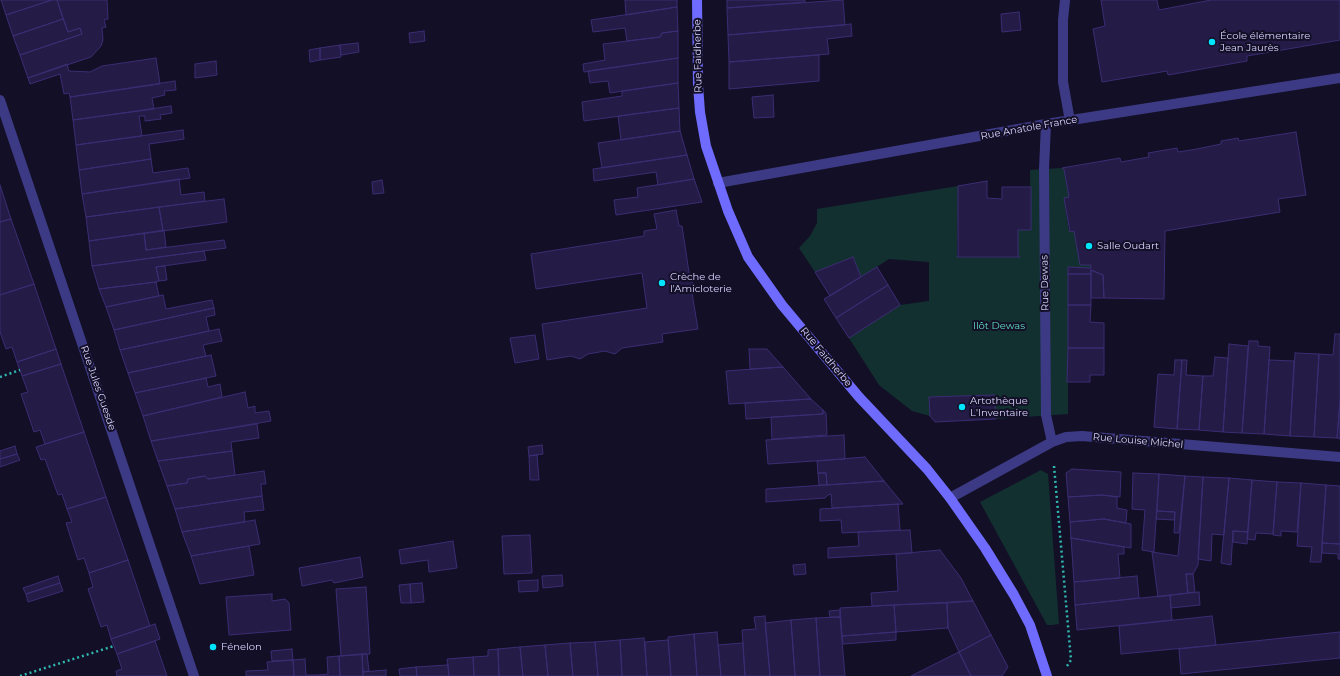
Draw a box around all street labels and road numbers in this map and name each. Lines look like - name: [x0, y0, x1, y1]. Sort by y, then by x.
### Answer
- street label: Rue Faidherbe: [691, 19, 705, 93]
- street label: Rue Anatole France: [980, 114, 1078, 142]
- street label: Rue Dewas: [1039, 255, 1051, 311]
- street label: Rue Faidherbe: [798, 325, 854, 389]
- street label: Rue Jules Guesde: [78, 344, 118, 432]
- street label: Rue Louise Michel: [1092, 431, 1184, 451]

